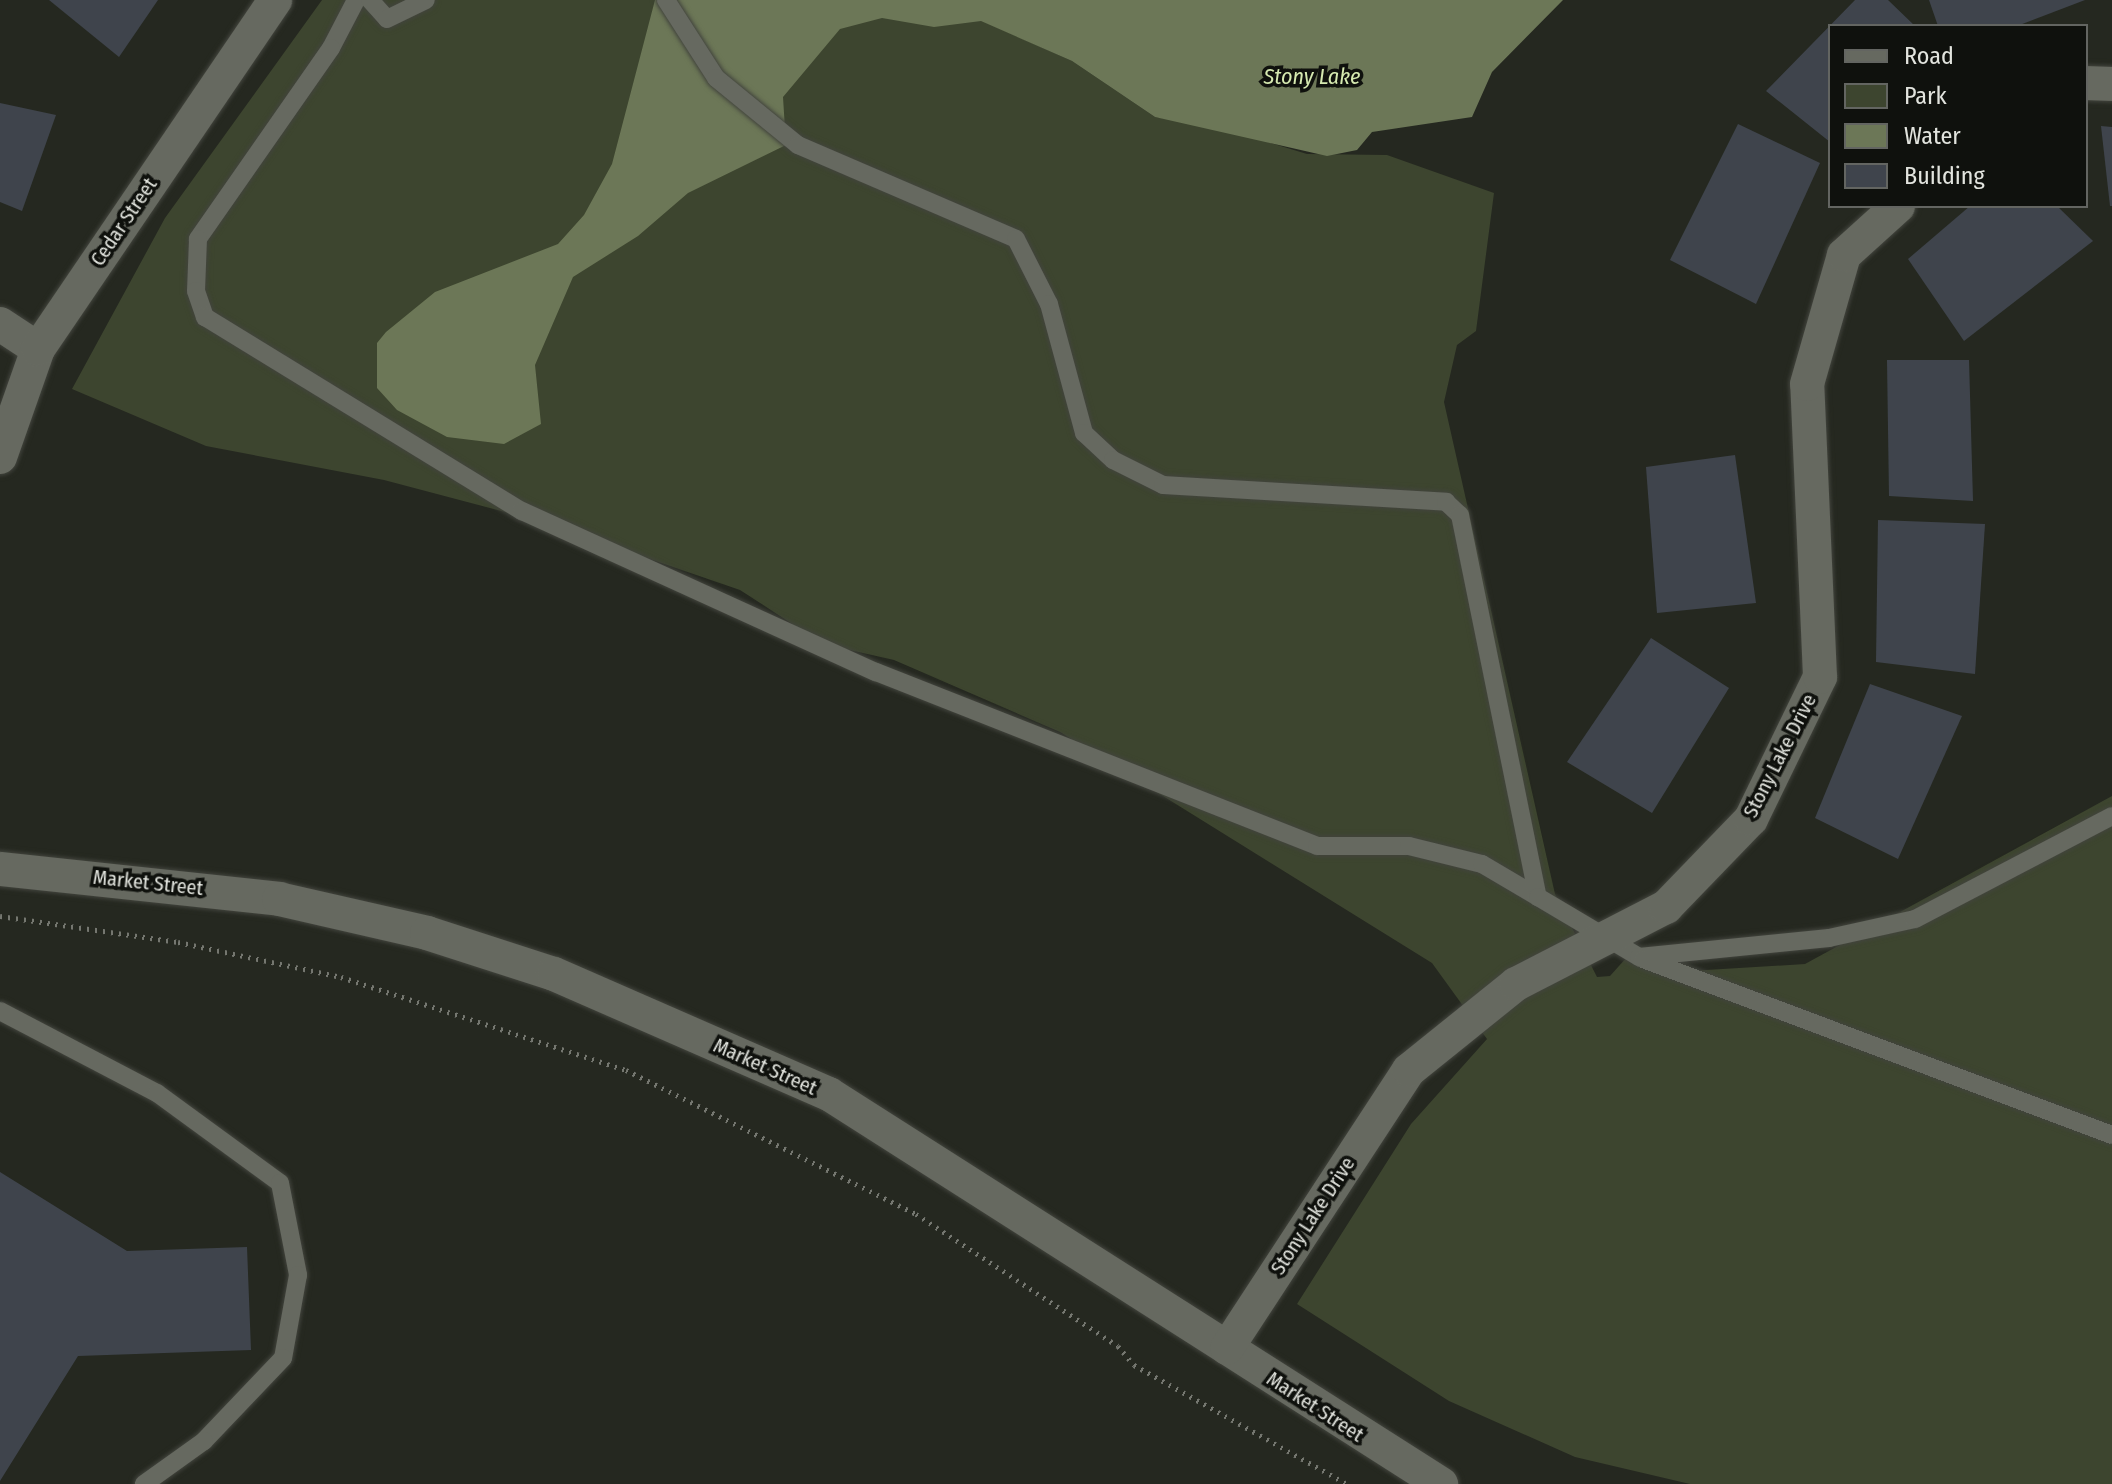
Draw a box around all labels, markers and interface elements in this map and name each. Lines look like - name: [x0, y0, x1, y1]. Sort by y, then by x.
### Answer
- legend: [1828, 24, 2088, 208]
- text: Road: [1904, 42, 1954, 70]
- water label: Stony Lake: [1263, 64, 1361, 90]
- text: Park: [1904, 82, 1947, 110]
- text: Water: [1904, 122, 1961, 150]
- text: Building: [1904, 162, 1985, 190]
- street label: Cedar Street: [86, 173, 162, 271]
- street label: Stony Lake Drive: [1739, 690, 1821, 822]
- street label: Market Street: [92, 865, 204, 901]
- street label: Market Street: [710, 1034, 820, 1100]
- street label: Stony Lake Drive: [1266, 1153, 1360, 1279]
- street label: Market Street: [1262, 1367, 1368, 1447]

